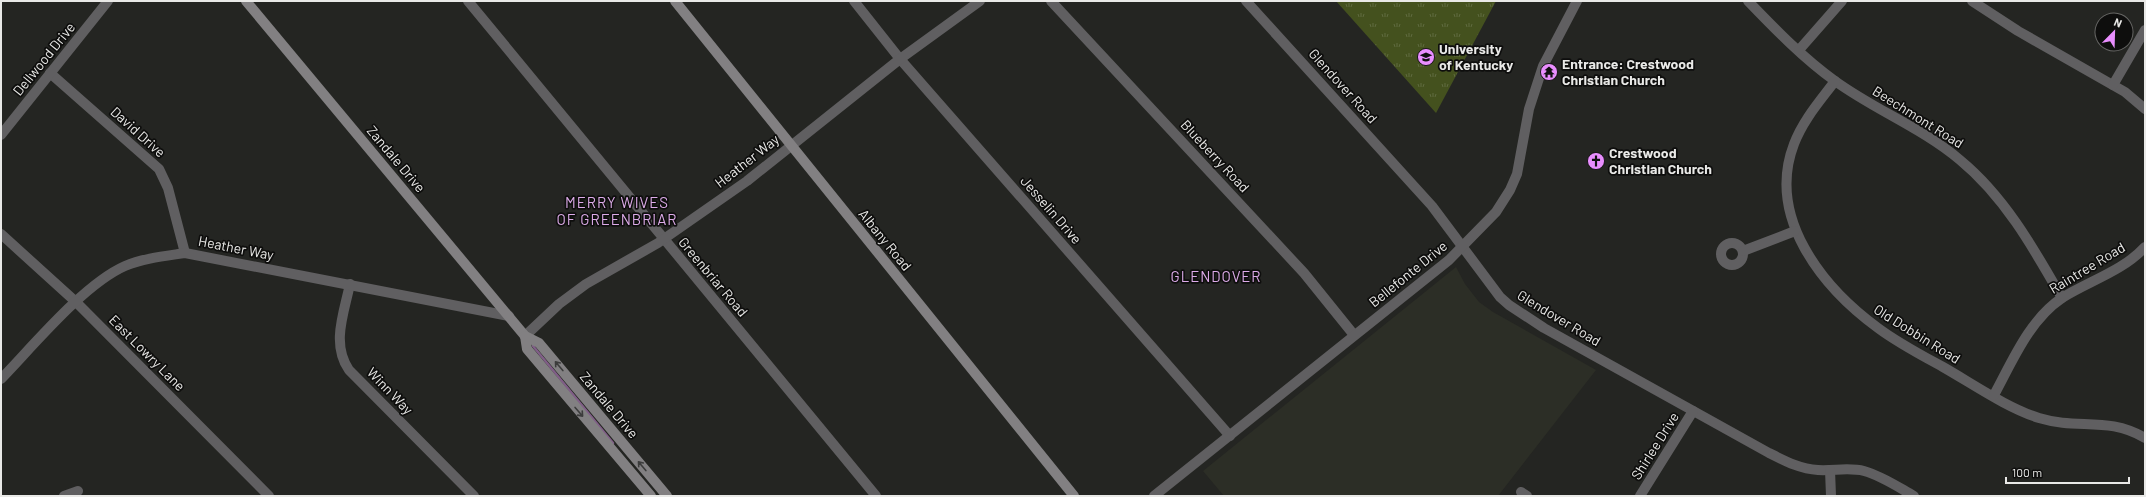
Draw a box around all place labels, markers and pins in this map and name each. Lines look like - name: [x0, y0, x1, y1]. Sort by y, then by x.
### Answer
- place label: University of Kentucky: [1439, 40, 1513, 73]
- school or university icon: University of Kentucky: [1416, 47, 1436, 67]
- place label: Entrance: Crestwood Christian Church: [1562, 55, 1694, 88]
- temple icon: Entrance: Crestwood Christian Church: [1539, 62, 1559, 82]
- place label: Crestwood Christian Church: [1609, 144, 1712, 177]
- church icon: Crestwood Christian Church: [1586, 151, 1606, 171]

